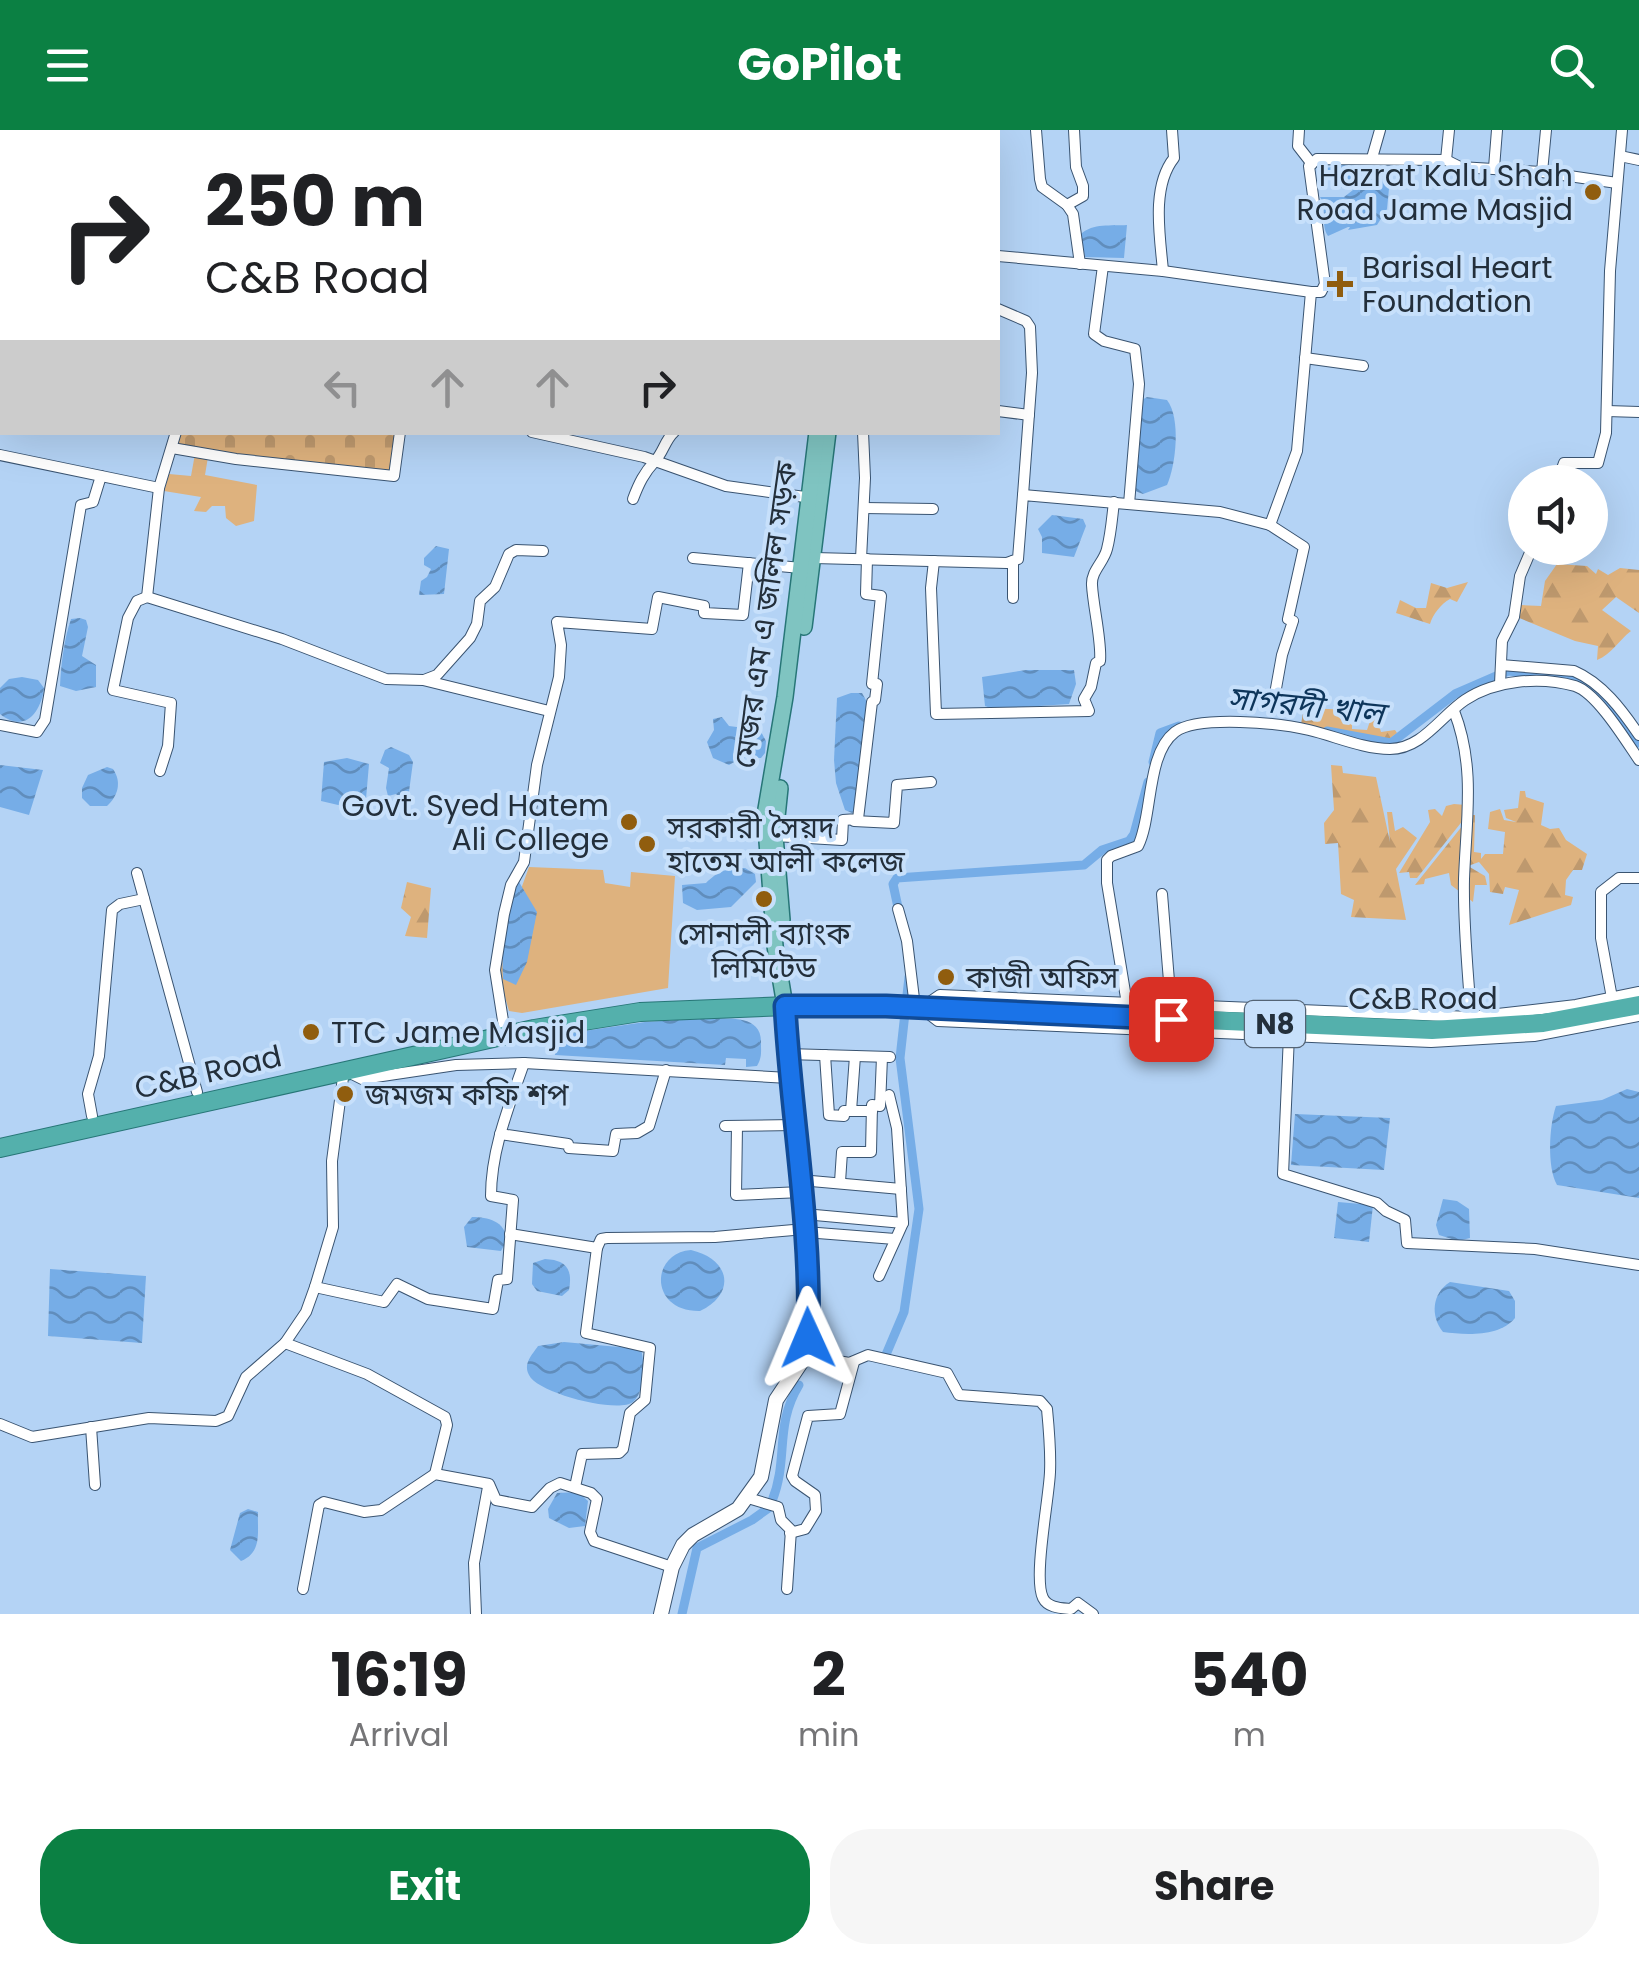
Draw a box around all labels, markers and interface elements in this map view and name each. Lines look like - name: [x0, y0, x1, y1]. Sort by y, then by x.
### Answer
- text: GoPilot: [737, 33, 902, 96]
- icon: menu: [40, 38, 95, 93]
- icon: search: [1544, 38, 1599, 93]
- text: 250 m: [205, 152, 425, 251]
- place label: Hazrat Kalu Shah Road Jame Masjid: [1296, 154, 1573, 231]
- icon: right: [40, 170, 170, 300]
- marker: Hazrat Kalu Shah Road Jame Masjid: [1582, 181, 1604, 203]
- text: C&B Road: [205, 246, 430, 309]
- place label: Barisal Heart Foundation: [1362, 246, 1552, 323]
- marker: Barisal Heart Foundation: [1327, 271, 1353, 297]
- icon: left: [315, 360, 370, 415]
- icon: ahead: [420, 360, 475, 415]
- icon: ahead: [525, 360, 580, 415]
- icon: right: [630, 360, 685, 415]
- street label: মেজর এম এ জলিল সড়ক: [722, 458, 808, 771]
- map controls: [1508, 465, 1608, 565]
- button: sound: [1508, 465, 1608, 565]
- water label: সাগরদী খাল: [1226, 674, 1392, 736]
- place label: Govt. Syed Hatem Ali College: [342, 784, 609, 861]
- place label: সরকারী সৈয়দ হাতেম আলী কলেজ: [666, 806, 906, 883]
- marker: Govt. Syed Hatem Ali College: [618, 811, 640, 833]
- marker: সরকারী সৈয়দ হাতেম আলী কলেজ: [636, 833, 658, 855]
- marker: সোনালী ব্যাংক লিমিটেড: [753, 888, 775, 910]
- place label: সোনালী ব্যাংক লিমিটেড: [678, 912, 851, 989]
- place label: কাজী অফিস: [965, 956, 1119, 999]
- marker: কাজী অফিস: [935, 966, 957, 988]
- pin: [1129, 977, 1214, 1062]
- street label: C&B Road: [1348, 977, 1498, 1020]
- icon: arrive: [1144, 992, 1199, 1047]
- road number: N8: [1245, 1001, 1305, 1047]
- place label: TTC Jame Masjid: [331, 1011, 585, 1054]
- marker: TTC Jame Masjid: [300, 1021, 322, 1043]
- street label: C&B Road: [130, 1034, 286, 1110]
- place label: জমজম কফি শপ: [364, 1073, 569, 1116]
- marker: জমজম কফি শপ: [334, 1083, 356, 1105]
- position arrow: [756, 1286, 860, 1390]
- text: 16:19: [330, 1633, 468, 1717]
- text: 2: [812, 1633, 846, 1717]
- text: 540: [1190, 1633, 1309, 1717]
- text: Arrival: [349, 1712, 449, 1757]
- text: min: [798, 1712, 859, 1757]
- text: m: [1233, 1712, 1266, 1757]
- button: Exit: [40, 1829, 810, 1944]
- button: Share: [830, 1829, 1599, 1944]

